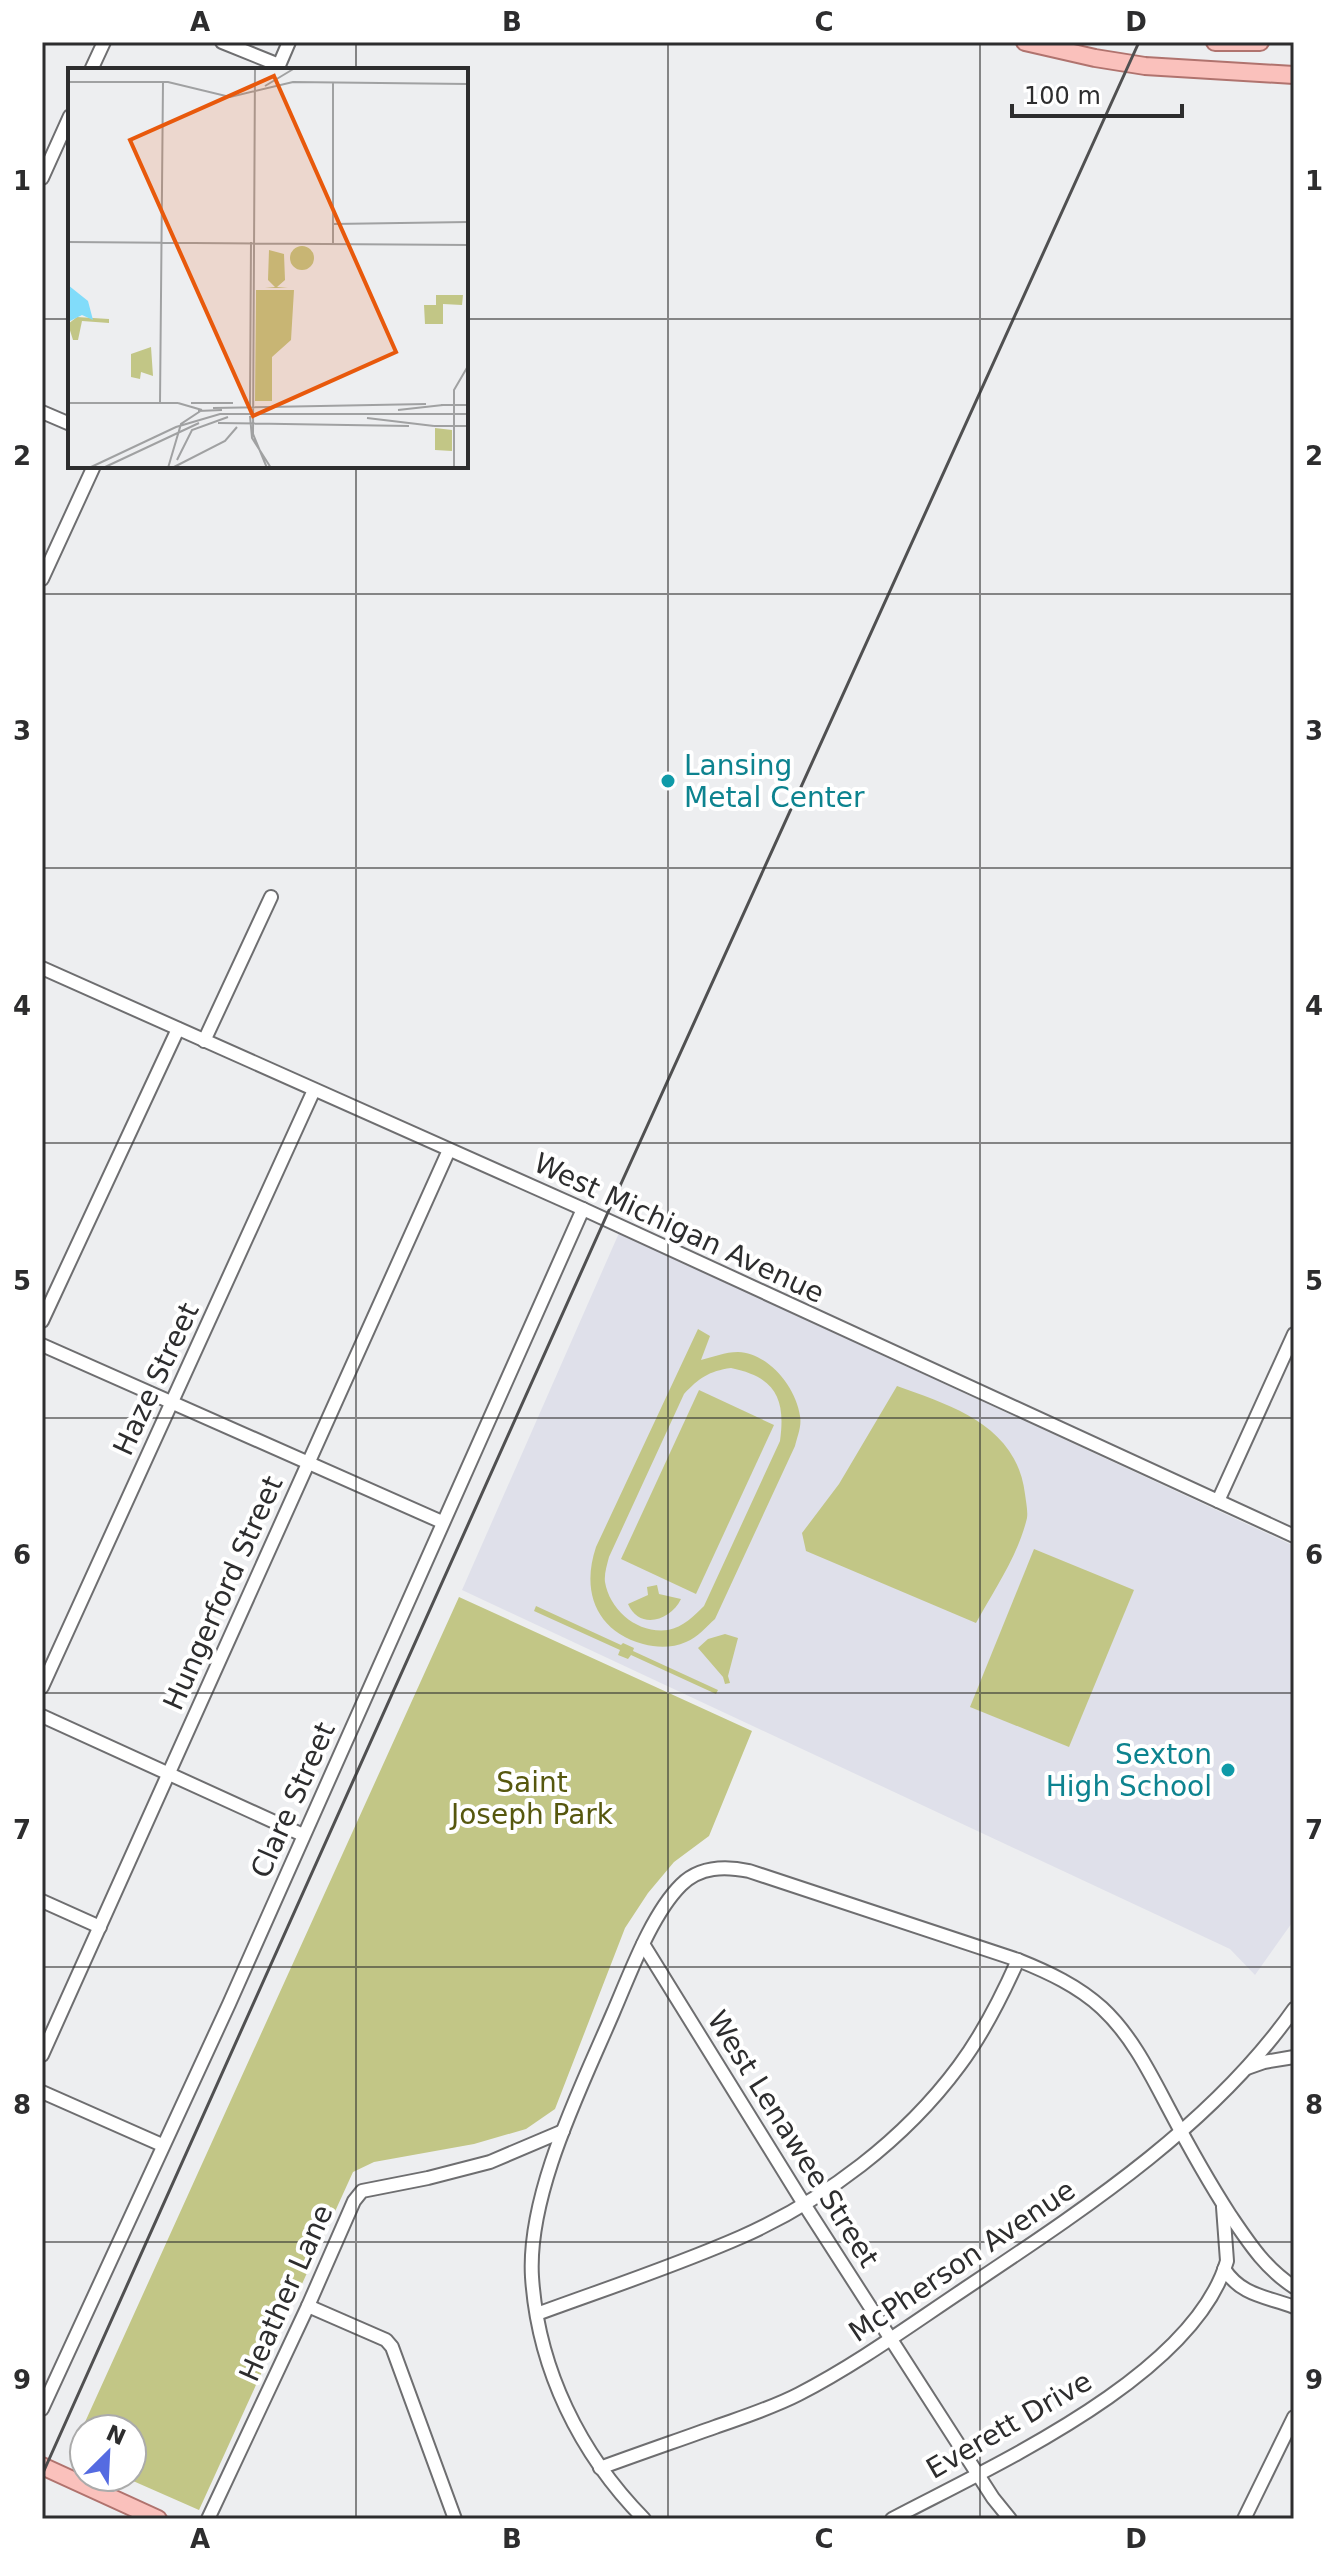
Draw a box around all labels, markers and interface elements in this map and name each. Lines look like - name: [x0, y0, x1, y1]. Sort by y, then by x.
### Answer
- text: A: [190, 7, 210, 37]
- text: B: [502, 7, 522, 37]
- text: C: [814, 7, 834, 37]
- text: D: [1125, 7, 1147, 37]
- inset map: [68, 68, 468, 468]
- scale bar: [1012, 68, 1182, 118]
- text: 100 m: [1024, 82, 1101, 110]
- text: 1: [13, 166, 31, 196]
- text: 1: [1305, 166, 1323, 196]
- text: 2: [13, 441, 31, 471]
- text: 2: [1305, 441, 1323, 471]
- text: 3: [13, 716, 31, 746]
- text: 3: [1305, 716, 1323, 746]
- place label: Lansing Metal Center: [684, 749, 865, 814]
- marker: Lansing Metal Center: [659, 772, 677, 790]
- text: 4: [13, 991, 31, 1021]
- text: 4: [1305, 991, 1323, 1021]
- street label: West Michigan Avenue: [529, 1146, 829, 1310]
- text: 5: [13, 1266, 31, 1296]
- text: 5: [1305, 1266, 1323, 1296]
- street label: Haze Street: [106, 1298, 206, 1460]
- street label: Hungerford Street: [157, 1471, 289, 1715]
- text: 6: [13, 1540, 31, 1570]
- text: 6: [1305, 1540, 1323, 1570]
- street label: Clare Street: [244, 1717, 342, 1883]
- place label: Sexton High School: [1046, 1738, 1212, 1803]
- marker: Sexton High School: [1219, 1761, 1237, 1779]
- park label: Saint Joseph Park: [449, 1766, 614, 1831]
- text: 7: [13, 1815, 31, 1845]
- text: 7: [1305, 1815, 1323, 1845]
- street label: West Lenawee Street: [700, 2005, 886, 2273]
- text: 8: [13, 2090, 31, 2120]
- text: 8: [1305, 2090, 1323, 2120]
- street label: McPherson Avenue: [843, 2173, 1081, 2349]
- street label: Heather Lane: [232, 2200, 340, 2386]
- street label: Everett Drive: [921, 2364, 1097, 2486]
- text: 9: [13, 2365, 31, 2395]
- text: 9: [1305, 2365, 1323, 2395]
- north arrow: [68, 2413, 148, 2493]
- text: N: [102, 2420, 129, 2450]
- text: A: [190, 2524, 210, 2554]
- text: B: [502, 2524, 522, 2554]
- text: C: [814, 2524, 834, 2554]
- text: D: [1125, 2524, 1147, 2554]

